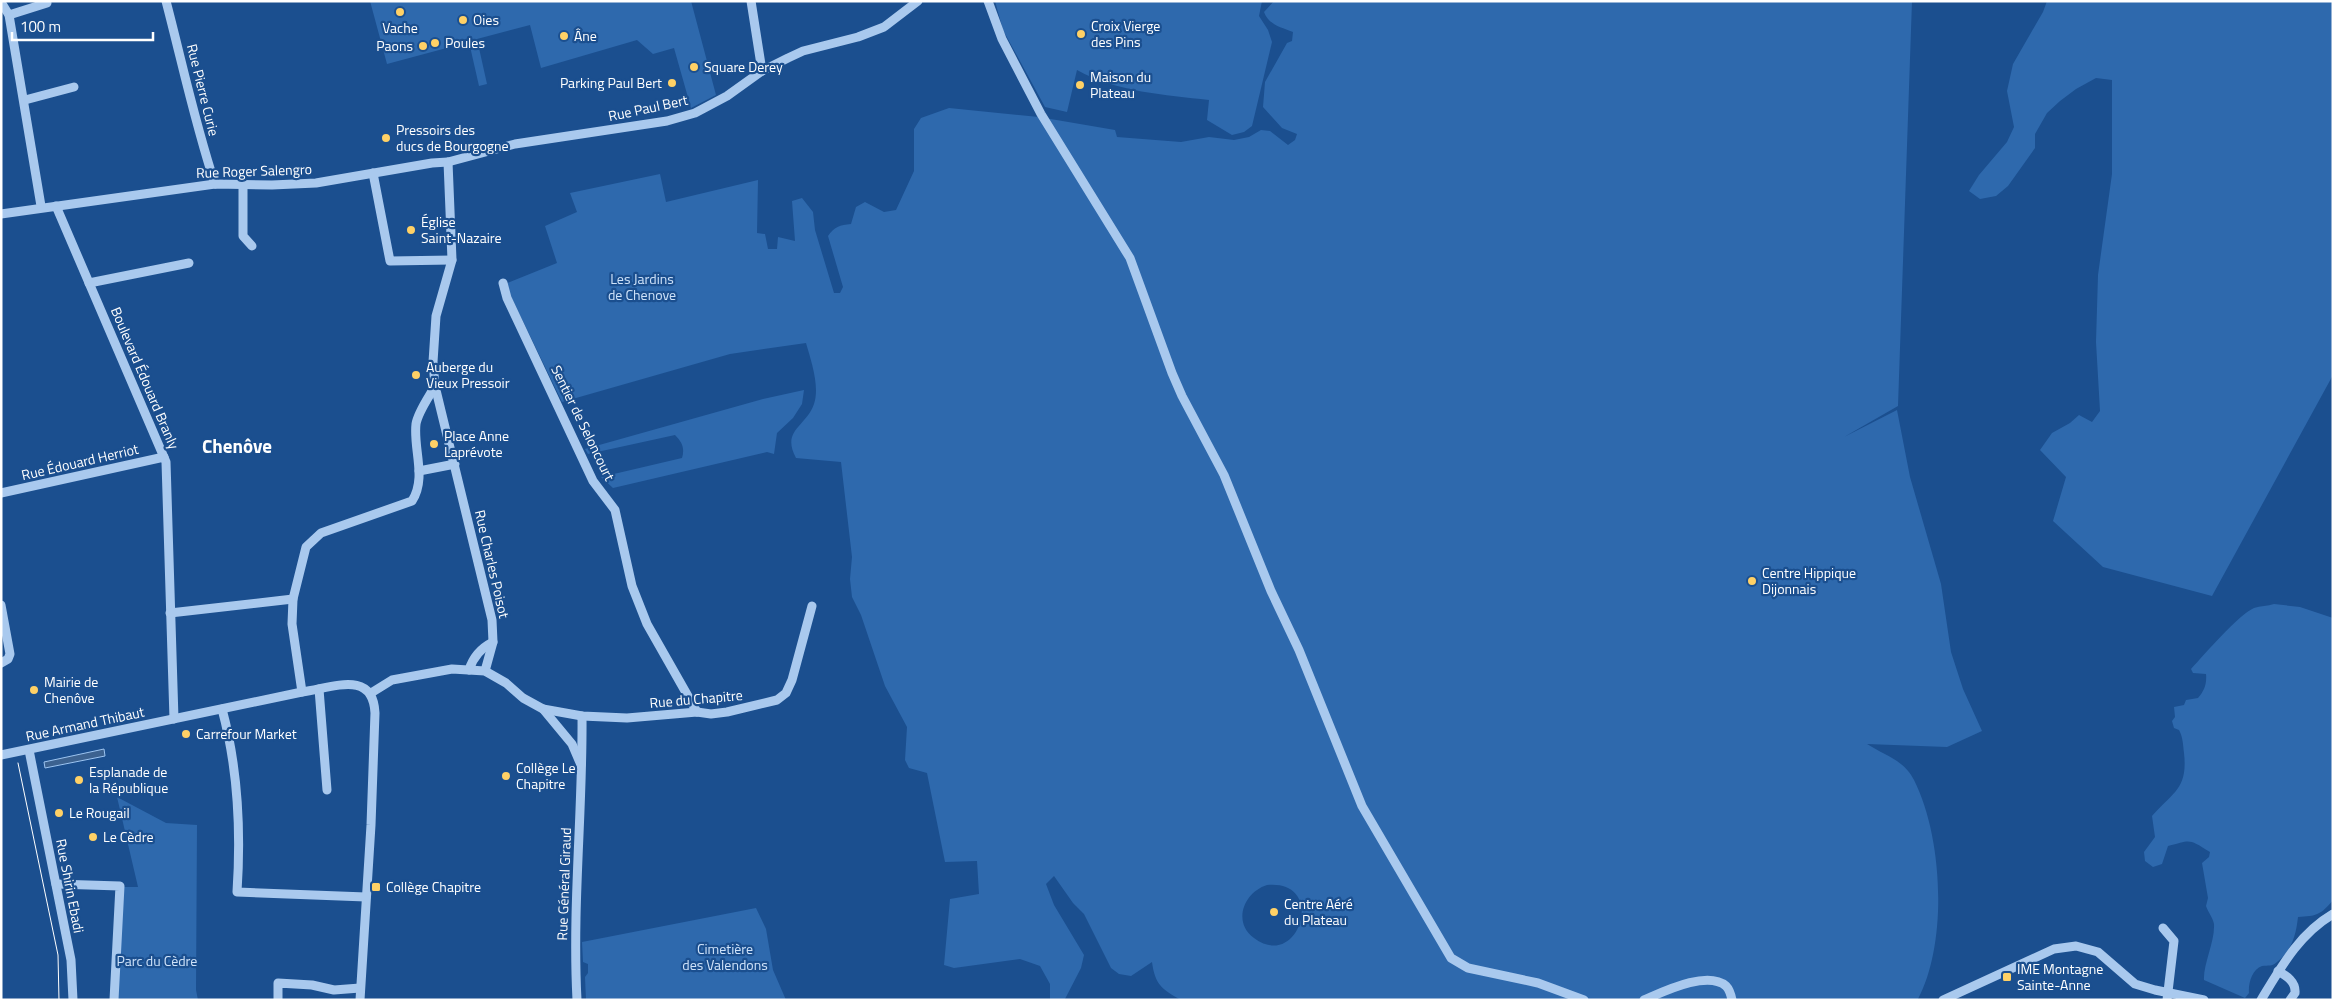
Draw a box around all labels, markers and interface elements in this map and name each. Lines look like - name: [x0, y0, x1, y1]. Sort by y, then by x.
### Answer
- marker: Vache: [394, 6, 406, 18]
- place label: Oies: [473, 9, 499, 30]
- scale bar: [12, 10, 154, 42]
- marker: Oies: [457, 14, 469, 26]
- text: 100 m: [20, 15, 61, 38]
- place label: Croix Vierge des Pins: [1091, 15, 1160, 52]
- place label: Vache: [382, 17, 418, 38]
- place label: Âne: [574, 25, 597, 46]
- marker: Croix Vierge des Pins: [1075, 28, 1087, 40]
- marker: Âne: [558, 30, 570, 42]
- place label: Poules: [445, 32, 485, 53]
- place label: Paons: [376, 35, 413, 56]
- marker: Poules: [429, 37, 441, 49]
- marker: Paons: [417, 40, 429, 52]
- street label: Rue Pierre Curie: [182, 42, 225, 138]
- place label: Square Derey: [704, 56, 783, 77]
- marker: Square Derey: [688, 61, 700, 73]
- place label: Maison du Plateau: [1090, 66, 1151, 103]
- place label: Parking Paul Bert: [560, 72, 662, 93]
- marker: Parking Paul Bert: [666, 77, 678, 89]
- marker: Maison du Plateau: [1074, 79, 1086, 91]
- street label: Rue Paul Bert: [606, 89, 690, 126]
- place label: Pressoirs des ducs de Bourgogne: [396, 119, 509, 156]
- marker: Pressoirs des ducs de Bourgogne: [380, 132, 392, 144]
- street label: Rue Roger Salengro: [196, 158, 312, 183]
- place label: Église Saint-Nazaire: [421, 211, 502, 248]
- marker: Église Saint-Nazaire: [405, 224, 417, 236]
- park label: Les Jardins de Chenove: [608, 268, 676, 305]
- street label: Boulevard Édouard Branly: [106, 304, 185, 452]
- place label: Auberge du Vieux Pressoir: [426, 356, 510, 393]
- street label: Sentier de Seloncourt: [546, 362, 621, 484]
- marker: Auberge du Vieux Pressoir: [410, 369, 422, 381]
- place label: Place Anne Laprévote: [444, 425, 509, 462]
- district label: Chenôve: [202, 431, 272, 460]
- street label: Rue Édouard Herriot: [19, 438, 141, 485]
- marker: Place Anne Laprévote: [428, 438, 440, 450]
- street label: Rue Charles Poisot: [470, 508, 515, 620]
- place label: Centre Hippique Dijonnais: [1762, 562, 1856, 599]
- marker: Centre Hippique Dijonnais: [1746, 575, 1758, 587]
- place label: Mairie de Chenôve: [44, 671, 98, 708]
- marker: Mairie de Chenôve: [28, 684, 40, 696]
- street label: Rue du Chapitre: [649, 684, 743, 713]
- street label: Rue Armand Thibaut: [24, 701, 146, 746]
- place label: Carrefour Market: [196, 723, 297, 744]
- marker: Carrefour Market: [180, 728, 192, 740]
- place label: Collège Le Chapitre: [516, 757, 575, 794]
- place label: Esplanade de la République: [89, 761, 168, 798]
- marker: Collège Le Chapitre: [500, 770, 512, 782]
- marker: Esplanade de la République: [73, 774, 85, 786]
- place label: Le Rougail: [69, 802, 130, 823]
- marker: Le Rougail: [53, 807, 65, 819]
- place label: Le Cèdre: [103, 826, 154, 847]
- street label: Rue Général Giraud: [551, 827, 576, 941]
- marker: Le Cèdre: [87, 831, 99, 843]
- street label: Rue Shirin Ebadi: [51, 837, 90, 935]
- place label: Collège Chapitre: [386, 876, 481, 897]
- marker: Collège Chapitre: [370, 881, 382, 893]
- place label: Centre Aéré du Plateau: [1284, 893, 1353, 930]
- marker: Centre Aéré du Plateau: [1268, 906, 1280, 918]
- park label: Cimetière des Valendons: [682, 938, 768, 975]
- park label: Parc du Cèdre: [117, 950, 197, 971]
- place label: IME Montagne Sainte-Anne: [2017, 958, 2103, 995]
- marker: IME Montagne Sainte-Anne: [2001, 971, 2013, 983]

